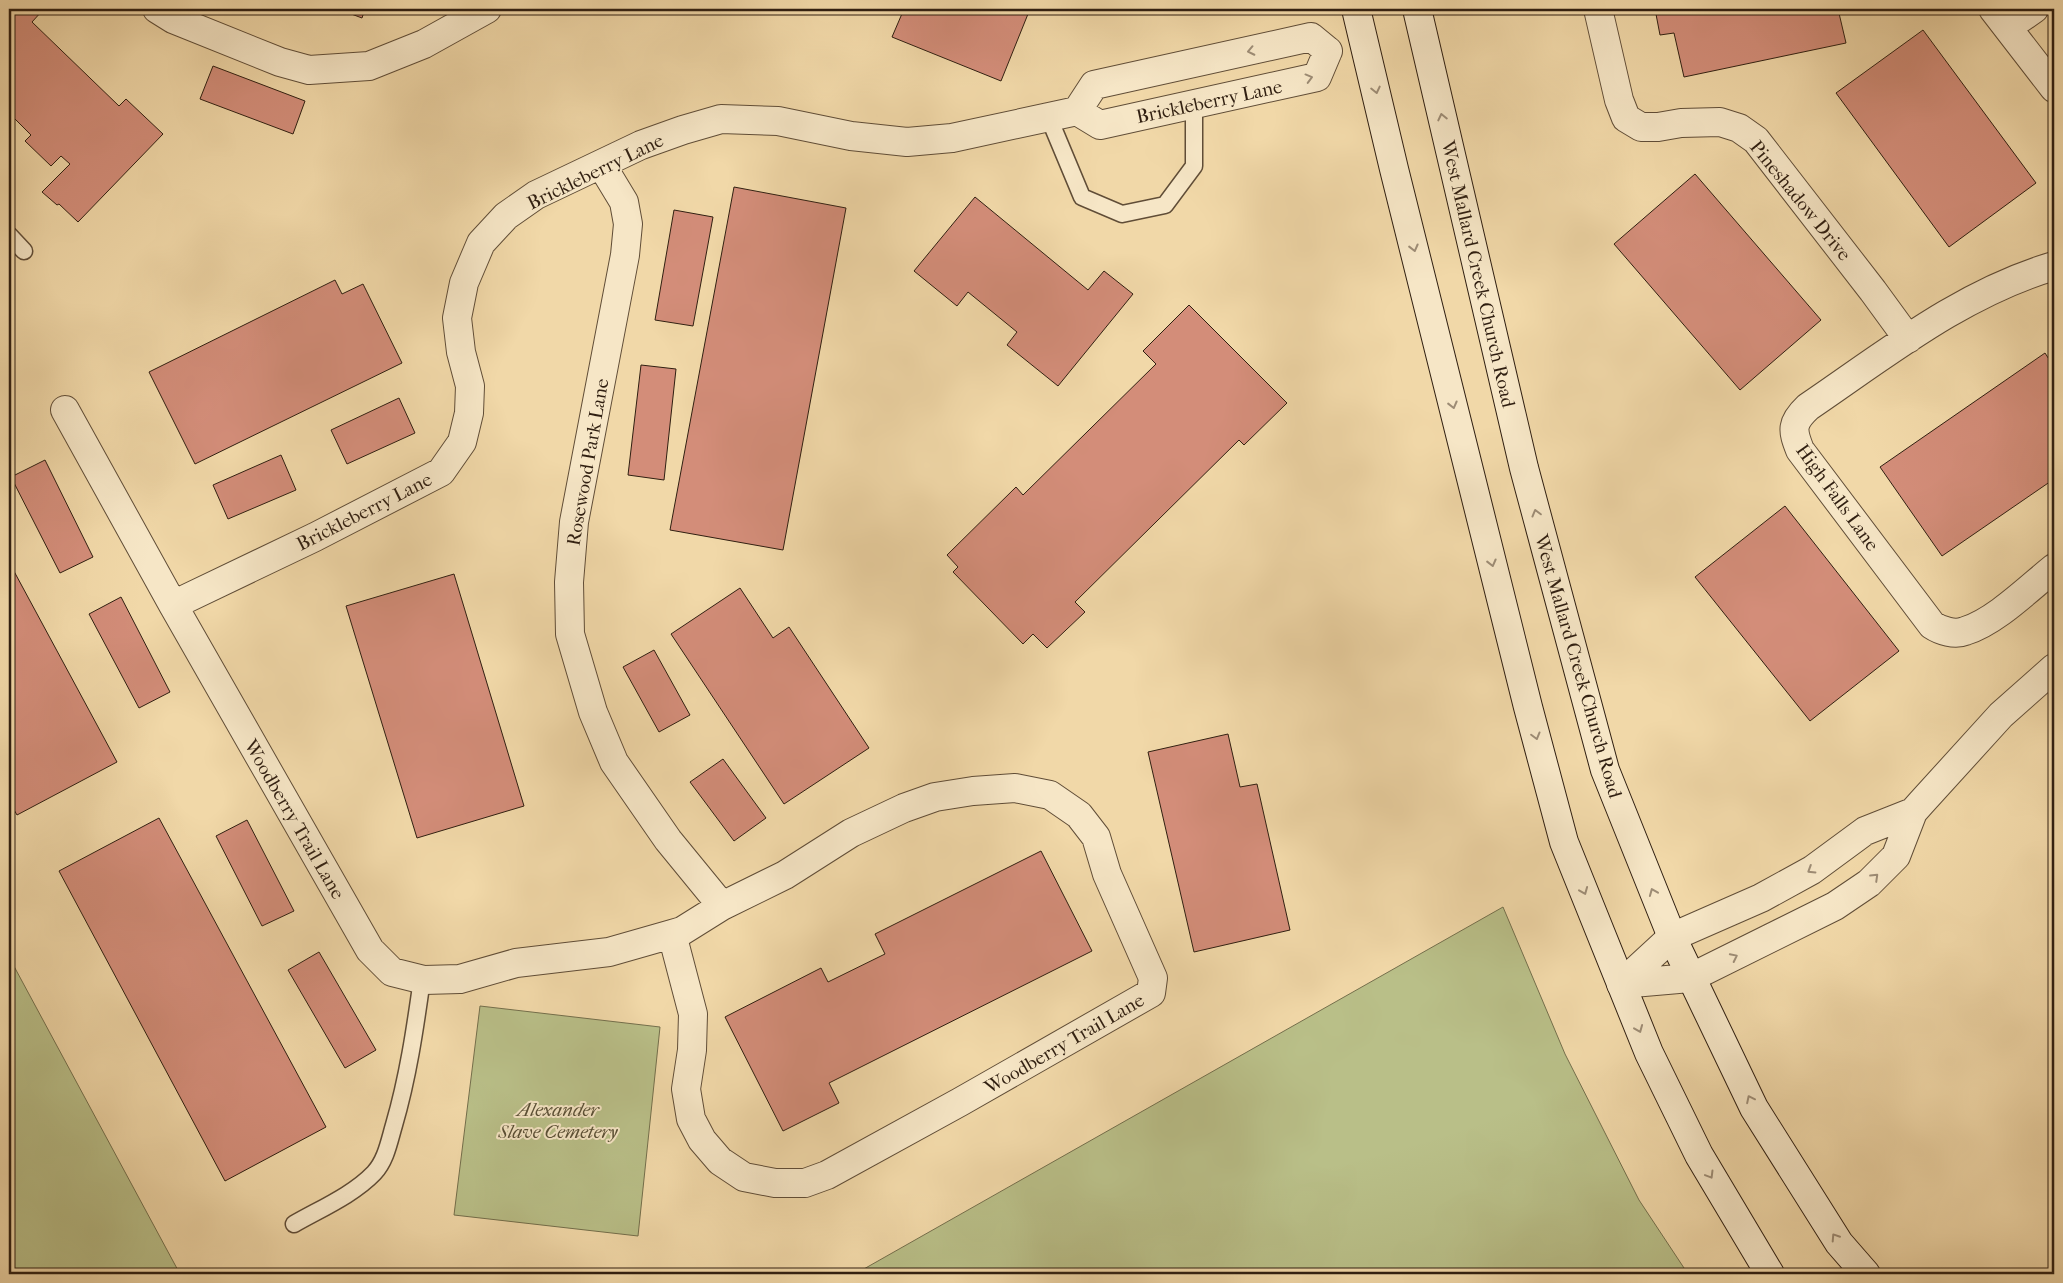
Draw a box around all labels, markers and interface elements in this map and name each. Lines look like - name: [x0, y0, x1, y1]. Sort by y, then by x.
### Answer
- one-way arrow: [1246, 45, 1255, 55]
- one-way arrow: [1304, 74, 1313, 84]
- street label: Brickleberry Lane: [1134, 76, 1284, 128]
- one-way arrow: [1370, 85, 1381, 94]
- one-way arrow: [1437, 112, 1448, 121]
- street label: Brickleberry Lane: [524, 129, 667, 214]
- street label: Pineshadow Drive: [1745, 136, 1855, 265]
- street label: West Mallard Creek Church Road: [1436, 138, 1520, 410]
- one-way arrow: [1408, 243, 1419, 252]
- street label: Rosewood Park Lane: [562, 377, 614, 547]
- one-way arrow: [1447, 401, 1458, 410]
- street label: High Falls Lane: [1791, 440, 1883, 555]
- street label: Brickleberry Lane: [293, 468, 436, 555]
- one-way arrow: [1532, 510, 1542, 518]
- street label: West Mallard Creek Church Road: [1530, 531, 1626, 801]
- one-way arrow: [1486, 558, 1497, 567]
- one-way arrow: [1530, 731, 1540, 739]
- street label: Woodberry Trail Lane: [239, 735, 349, 903]
- one-way arrow: [1807, 864, 1816, 874]
- one-way arrow: [1869, 874, 1878, 883]
- one-way arrow: [1578, 886, 1588, 894]
- one-way arrow: [1649, 888, 1660, 897]
- one-way arrow: [1729, 953, 1738, 963]
- street label: Woodberry Trail Lane: [980, 989, 1148, 1099]
- one-way arrow: [1633, 1024, 1643, 1033]
- one-way arrow: [1746, 1095, 1756, 1104]
- park label: Alexander Slave Cemetery: [497, 1099, 619, 1143]
- one-way arrow: [1704, 1169, 1714, 1178]
- one-way arrow: [1832, 1233, 1841, 1242]

